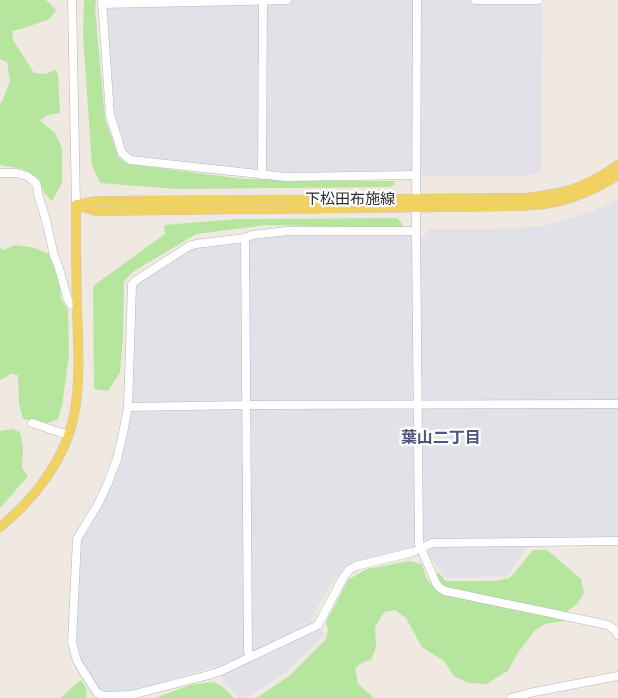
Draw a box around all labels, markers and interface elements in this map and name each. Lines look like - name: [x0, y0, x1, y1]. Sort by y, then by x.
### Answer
- street label: 下松田布施線: [305, 190, 395, 208]
- district label: 葉山二丁目: [401, 428, 481, 447]

